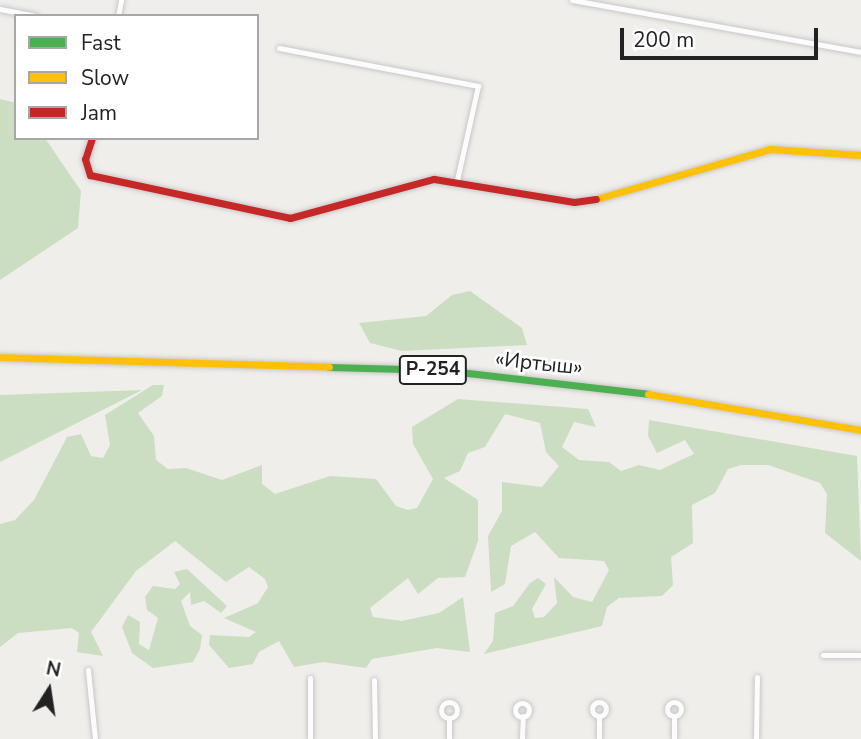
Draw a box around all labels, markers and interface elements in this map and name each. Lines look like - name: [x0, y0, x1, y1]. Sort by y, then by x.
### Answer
- legend: [14, 14, 259, 140]
- scale bar: [623, 14, 821, 58]
- text: 200 m: [633, 26, 694, 54]
- text: Fast: [81, 29, 121, 57]
- text: Slow: [81, 64, 129, 92]
- text: Jam: [81, 99, 117, 127]
- street label: «Иртыш»: [494, 346, 584, 380]
- road number: Р-254: [398, 354, 468, 386]
- north arrow: [14, 655, 84, 725]
- text: N: [44, 655, 63, 684]

